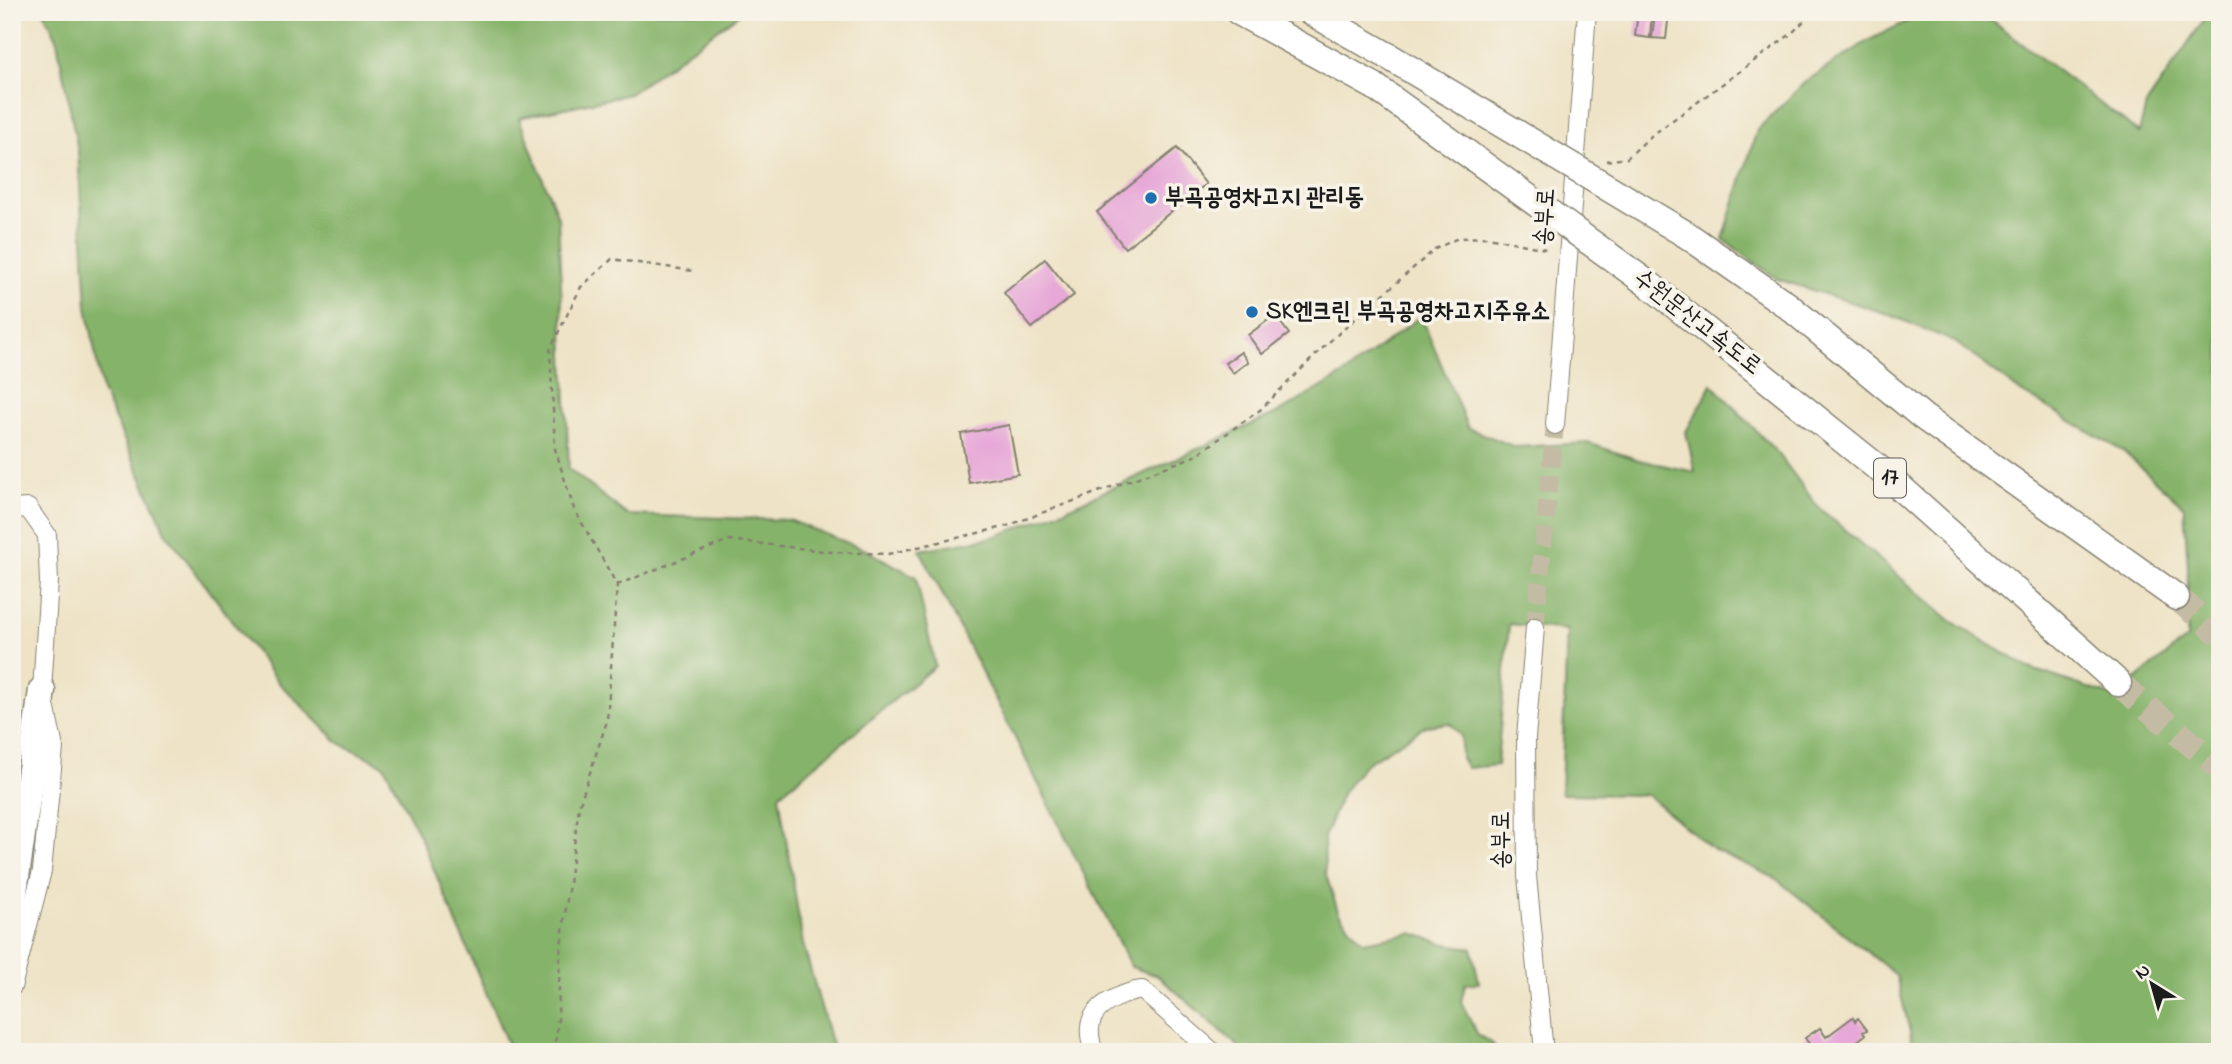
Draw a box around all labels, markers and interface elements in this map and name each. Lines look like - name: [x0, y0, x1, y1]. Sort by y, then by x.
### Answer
- place label: 부곡공영차고지 관리동: [1165, 181, 1364, 216]
- street label: 송부로: [1527, 187, 1565, 247]
- marker: 부곡공영차고지 관리동: [1143, 190, 1159, 206]
- street label: 수원문산고속도로: [1625, 262, 1769, 384]
- place label: SK엔크린 부곡공영차고지주유소: [1266, 295, 1550, 330]
- marker: SK엔크린 부곡공영차고지주유소: [1244, 304, 1260, 320]
- road number: 17: [1874, 458, 1906, 498]
- street label: 송부로: [1485, 811, 1520, 869]
- north arrow: [2116, 948, 2186, 1018]
- text: N: [2130, 958, 2157, 987]

